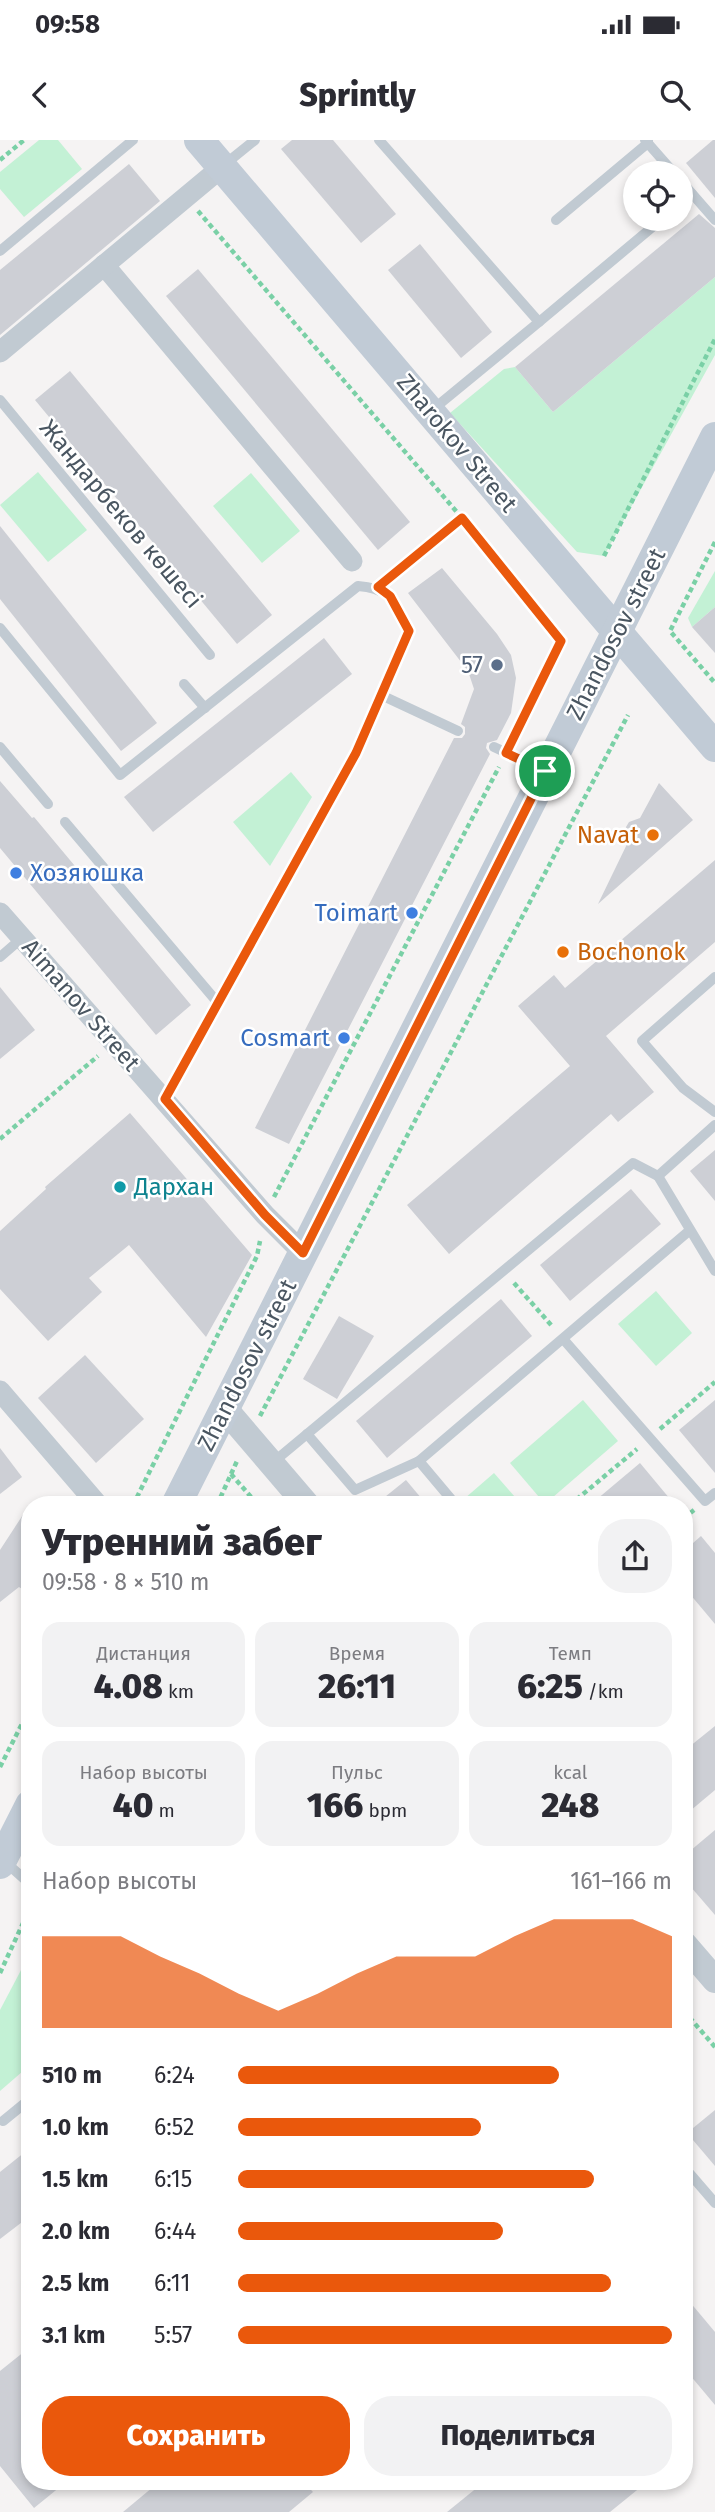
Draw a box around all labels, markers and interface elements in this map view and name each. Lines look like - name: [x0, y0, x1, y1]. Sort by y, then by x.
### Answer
- text: 09:58: [35, 9, 100, 40]
- icon: back: [21, 76, 59, 114]
- text: Sprintly: [299, 76, 416, 114]
- icon: search: [656, 76, 694, 114]
- map controls: [623, 161, 693, 231]
- button: locate: [623, 161, 693, 231]
- street label: Zharokov Street: [391, 368, 523, 518]
- street label: Жандарбеков көшесі: [34, 414, 208, 614]
- street label: Zhandosov street: [561, 543, 671, 724]
- place label: 57: [461, 651, 483, 679]
- marker: 57: [489, 657, 505, 673]
- pin: [515, 741, 575, 801]
- icon: arrive: [526, 752, 564, 790]
- place label: Navat: [577, 821, 639, 849]
- marker: Navat: [645, 827, 661, 843]
- place label: Хозяюшка: [30, 859, 144, 887]
- marker: Хозяюшка: [8, 865, 24, 881]
- place label: Toimart: [315, 899, 398, 927]
- marker: Toimart: [404, 905, 420, 921]
- street label: Aimanov Street: [16, 933, 146, 1077]
- place label: Bochonok: [577, 938, 686, 966]
- marker: Bochonok: [555, 944, 571, 960]
- place label: Cosmart: [240, 1024, 330, 1052]
- marker: Cosmart: [336, 1030, 352, 1046]
- place label: Дархан: [133, 1173, 214, 1201]
- marker: Дархан: [112, 1179, 128, 1195]
- street label: Zhandosov street: [192, 1274, 302, 1455]
- text: Утренний забег: [42, 1519, 322, 1565]
- button: share: [598, 1519, 672, 1593]
- text: 09:58 · 8 × 510 m: [42, 1568, 210, 1596]
- text: Дистанция: [96, 1642, 191, 1665]
- text: Время: [329, 1642, 385, 1665]
- text: Темп: [549, 1642, 592, 1665]
- text: 4.08: [93, 1665, 163, 1707]
- text: 26:11: [318, 1665, 396, 1707]
- text: 6:25: [517, 1665, 583, 1707]
- text: km: [163, 1680, 194, 1703]
- text: /km: [583, 1680, 624, 1703]
- text: Набор высоты: [80, 1761, 208, 1784]
- text: Пульс: [331, 1761, 383, 1784]
- text: kcal: [553, 1761, 587, 1784]
- text: 40: [113, 1784, 153, 1826]
- text: 166: [307, 1784, 363, 1826]
- text: 248: [541, 1784, 599, 1826]
- text: m: [153, 1799, 175, 1822]
- text: bpm: [363, 1799, 407, 1822]
- text: Набор высоты: [42, 1867, 197, 1895]
- text: 161–166 m: [570, 1867, 672, 1895]
- text: 510 m: [42, 2061, 102, 2089]
- text: 6:24: [154, 2061, 195, 2089]
- text: 1.0 km: [42, 2113, 109, 2141]
- text: 6:52: [154, 2113, 195, 2141]
- text: 1.5 km: [42, 2165, 108, 2193]
- text: 6:15: [154, 2165, 192, 2193]
- text: 2.0 km: [42, 2217, 110, 2245]
- text: 6:44: [154, 2217, 196, 2245]
- text: 2.5 km: [42, 2269, 110, 2297]
- text: 6:11: [154, 2269, 190, 2297]
- text: 3.1 km: [42, 2321, 105, 2349]
- text: 5:57: [154, 2321, 192, 2349]
- button: Сохранить: [42, 2396, 350, 2476]
- button: Поделиться: [364, 2396, 672, 2476]

